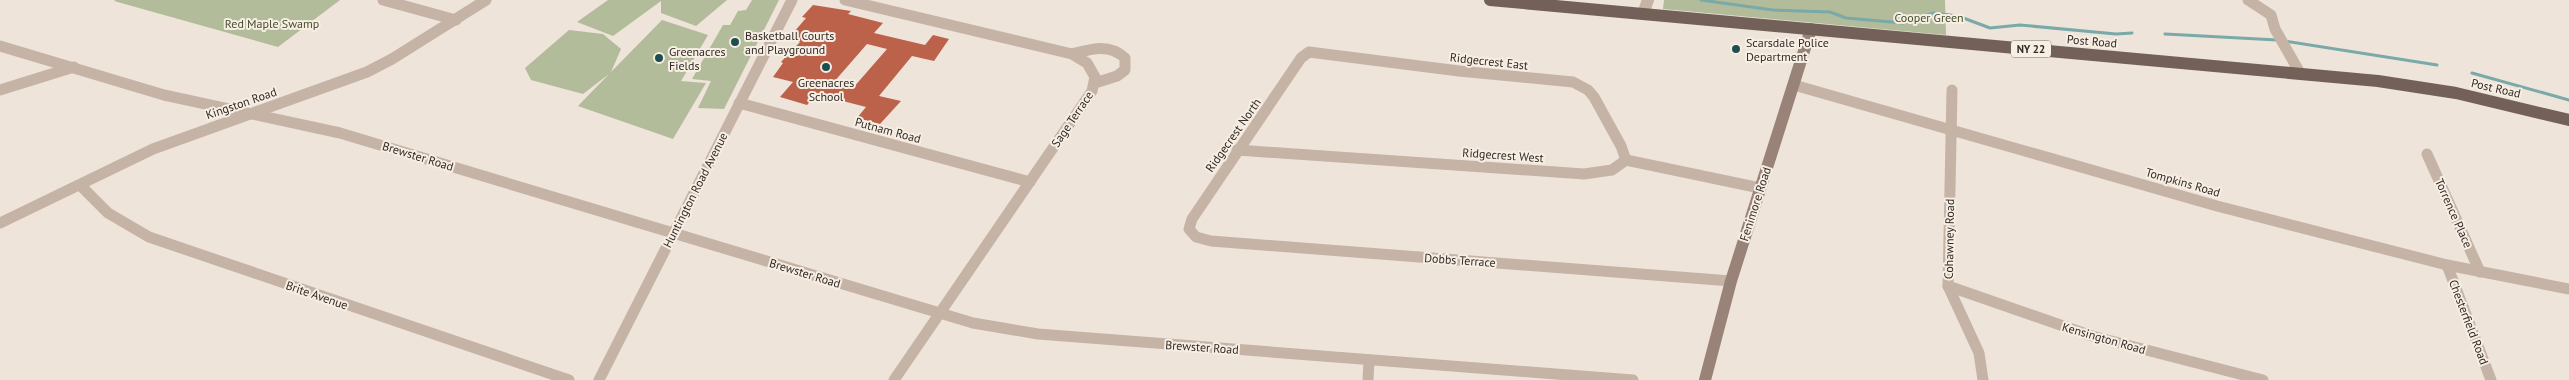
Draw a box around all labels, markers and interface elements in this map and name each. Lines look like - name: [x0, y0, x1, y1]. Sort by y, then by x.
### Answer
- park label: Cooper Green: [1894, 10, 1964, 25]
- park label: Red Maple Swamp: [225, 16, 319, 31]
- place label: Basketball Courts and Playground: [745, 28, 834, 57]
- street label: Post Road: [2066, 31, 2118, 51]
- place label: Scarsdale Police Department: [1746, 35, 1829, 64]
- marker: Basketball Courts and Playground: [729, 36, 741, 48]
- road number: NY 22: [2011, 41, 2051, 58]
- marker: Scarsdale Police Department: [1730, 43, 1742, 55]
- place label: Greenacres Fields: [669, 44, 726, 73]
- street label: Ridgecrest East: [1449, 49, 1529, 73]
- marker: Greenacres Fields: [653, 52, 665, 64]
- marker: Greenacres School: [820, 61, 832, 73]
- place label: Greenacres School: [798, 75, 854, 104]
- street label: Post Road: [2470, 75, 2522, 101]
- street label: Kingston Road: [204, 84, 278, 122]
- street label: Sage Terrace: [1048, 88, 1096, 150]
- street label: Ridgecrest North: [1202, 95, 1264, 175]
- street label: Putnam Road: [853, 114, 923, 146]
- street label: Huntington Road Avenue: [659, 130, 731, 250]
- street label: Brewster Road: [381, 138, 455, 174]
- street label: Ridgecrest West: [1462, 145, 1544, 165]
- street label: Tompkins Road: [2144, 164, 2222, 200]
- street label: Fenimore Road: [1736, 165, 1774, 243]
- street label: Torrence Place: [2432, 176, 2476, 250]
- street label: Cohawney Road: [1941, 199, 1957, 279]
- street label: Dobbs Terrace: [1424, 250, 1496, 270]
- street label: Brewster Road: [768, 255, 842, 291]
- street label: Brite Avenue: [284, 277, 350, 313]
- street label: Chesterfield Road: [2446, 277, 2492, 367]
- street label: Kensington Road: [2060, 319, 2148, 357]
- street label: Brewster Road: [1165, 337, 1239, 357]

